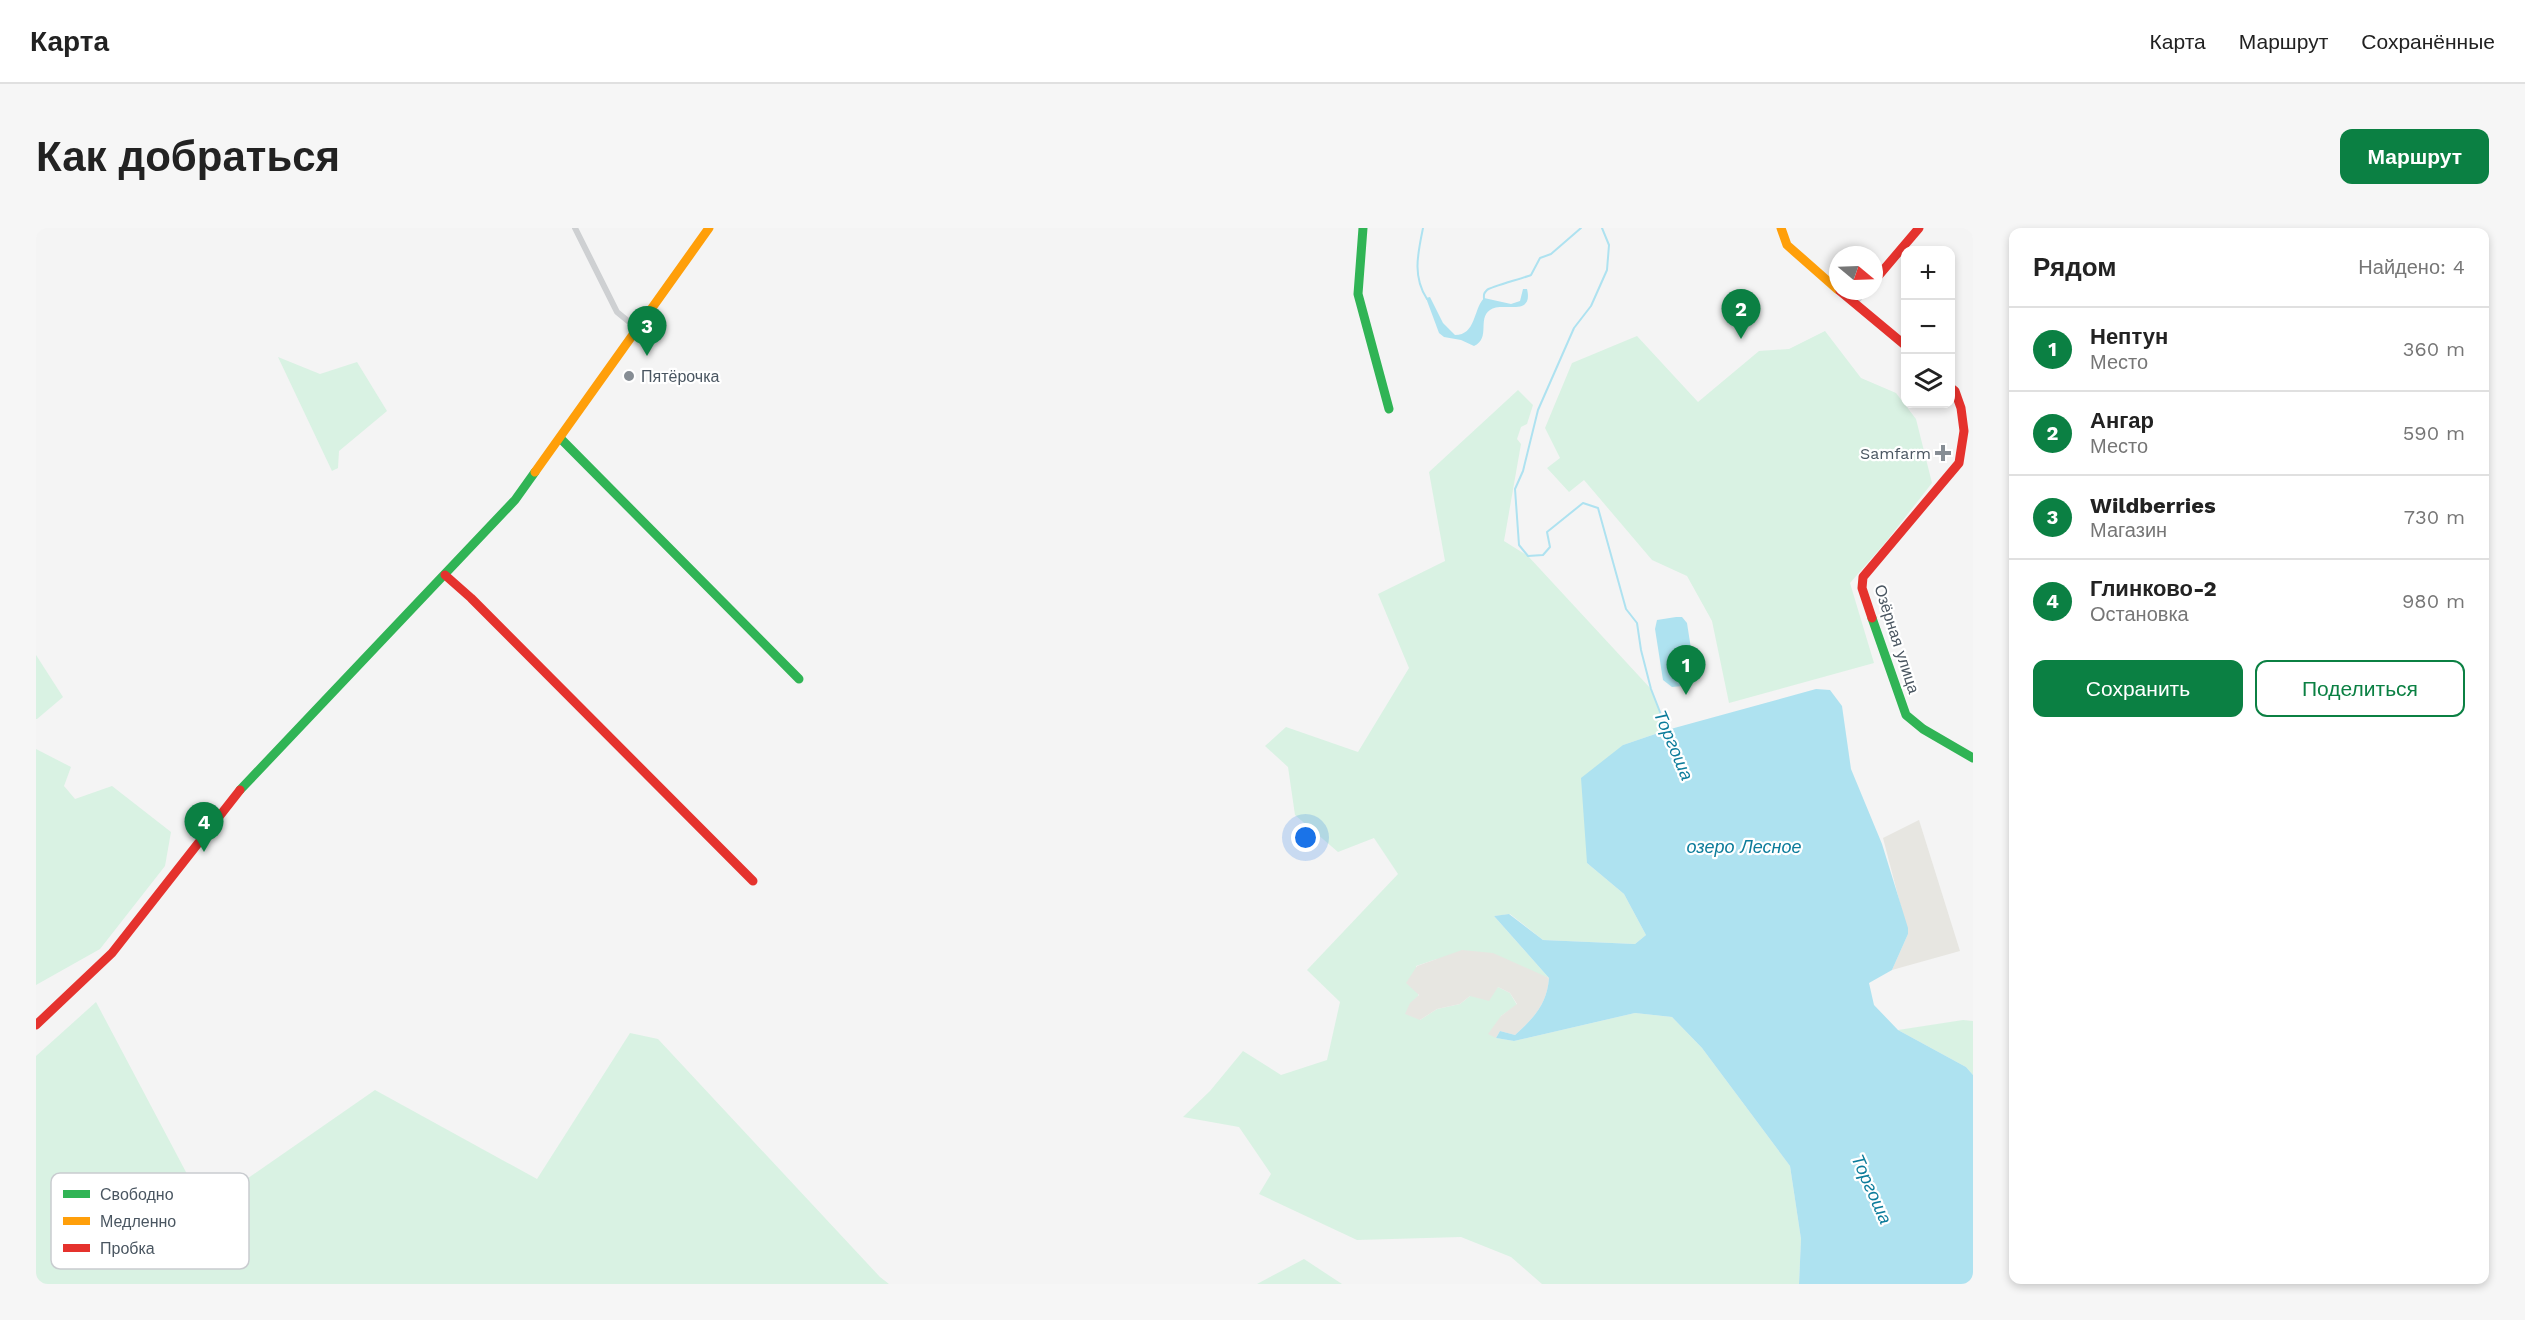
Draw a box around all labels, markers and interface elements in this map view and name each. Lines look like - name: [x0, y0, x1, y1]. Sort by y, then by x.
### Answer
- text: Карта: [30, 25, 109, 58]
- text: Карта: [2150, 29, 2206, 54]
- text: Маршрут: [2239, 29, 2328, 54]
- text: Сохранённые: [2361, 29, 2495, 54]
- button: Маршрут: [2340, 129, 2489, 184]
- text: Как добраться: [36, 132, 340, 181]
- north arrow: [1829, 246, 1883, 300]
- map controls: [1901, 246, 1955, 408]
- button: +: [1901, 246, 1955, 300]
- text: Рядом: [2033, 252, 2116, 282]
- text: Найдено: 4: [2358, 255, 2465, 279]
- pin: 2: [1722, 290, 1760, 339]
- button: −: [1901, 300, 1955, 354]
- pin: 3: [628, 306, 666, 356]
- text: Нептун: [2090, 324, 2168, 349]
- text: 1: [2048, 337, 2057, 361]
- text: 360 m: [2403, 337, 2465, 361]
- text: Место: [2090, 350, 2148, 374]
- button: layers: [1901, 354, 1955, 408]
- place label: Пятёрочка: [641, 367, 720, 386]
- marker: Пятёрочка: [622, 369, 636, 383]
- text: Ангар: [2090, 408, 2154, 433]
- text: 2: [2047, 421, 2058, 445]
- text: 590 m: [2403, 421, 2465, 445]
- text: Место: [2090, 434, 2148, 458]
- place label: Samfarm: [1860, 444, 1931, 463]
- marker: Samfarm: [1936, 446, 1950, 460]
- text: Wildberries: [2090, 493, 2216, 518]
- text: 3: [2047, 505, 2058, 529]
- text: 730 m: [2404, 505, 2465, 529]
- text: Магазин: [2090, 518, 2167, 542]
- text: Глинково-2: [2090, 576, 2217, 601]
- street label: Озёрная улица: [1870, 582, 1924, 696]
- text: 4: [2046, 589, 2059, 613]
- text: 980 m: [2402, 589, 2465, 613]
- text: Остановка: [2090, 602, 2189, 626]
- pin: 1: [1666, 646, 1706, 695]
- button: Сохранить: [2033, 660, 2243, 717]
- button: Поделиться: [2255, 660, 2465, 717]
- water label: Торгоша: [1650, 707, 1698, 783]
- pin: 4: [184, 802, 224, 852]
- your location: [1291, 823, 1320, 852]
- water label: озеро Лесное: [1686, 836, 1802, 857]
- water label: Торгоша: [1847, 1151, 1897, 1227]
- legend: [51, 1173, 249, 1269]
- text: Свободно: [100, 1185, 174, 1204]
- text: Медленно: [100, 1212, 176, 1231]
- text: Пробка: [100, 1239, 155, 1258]

